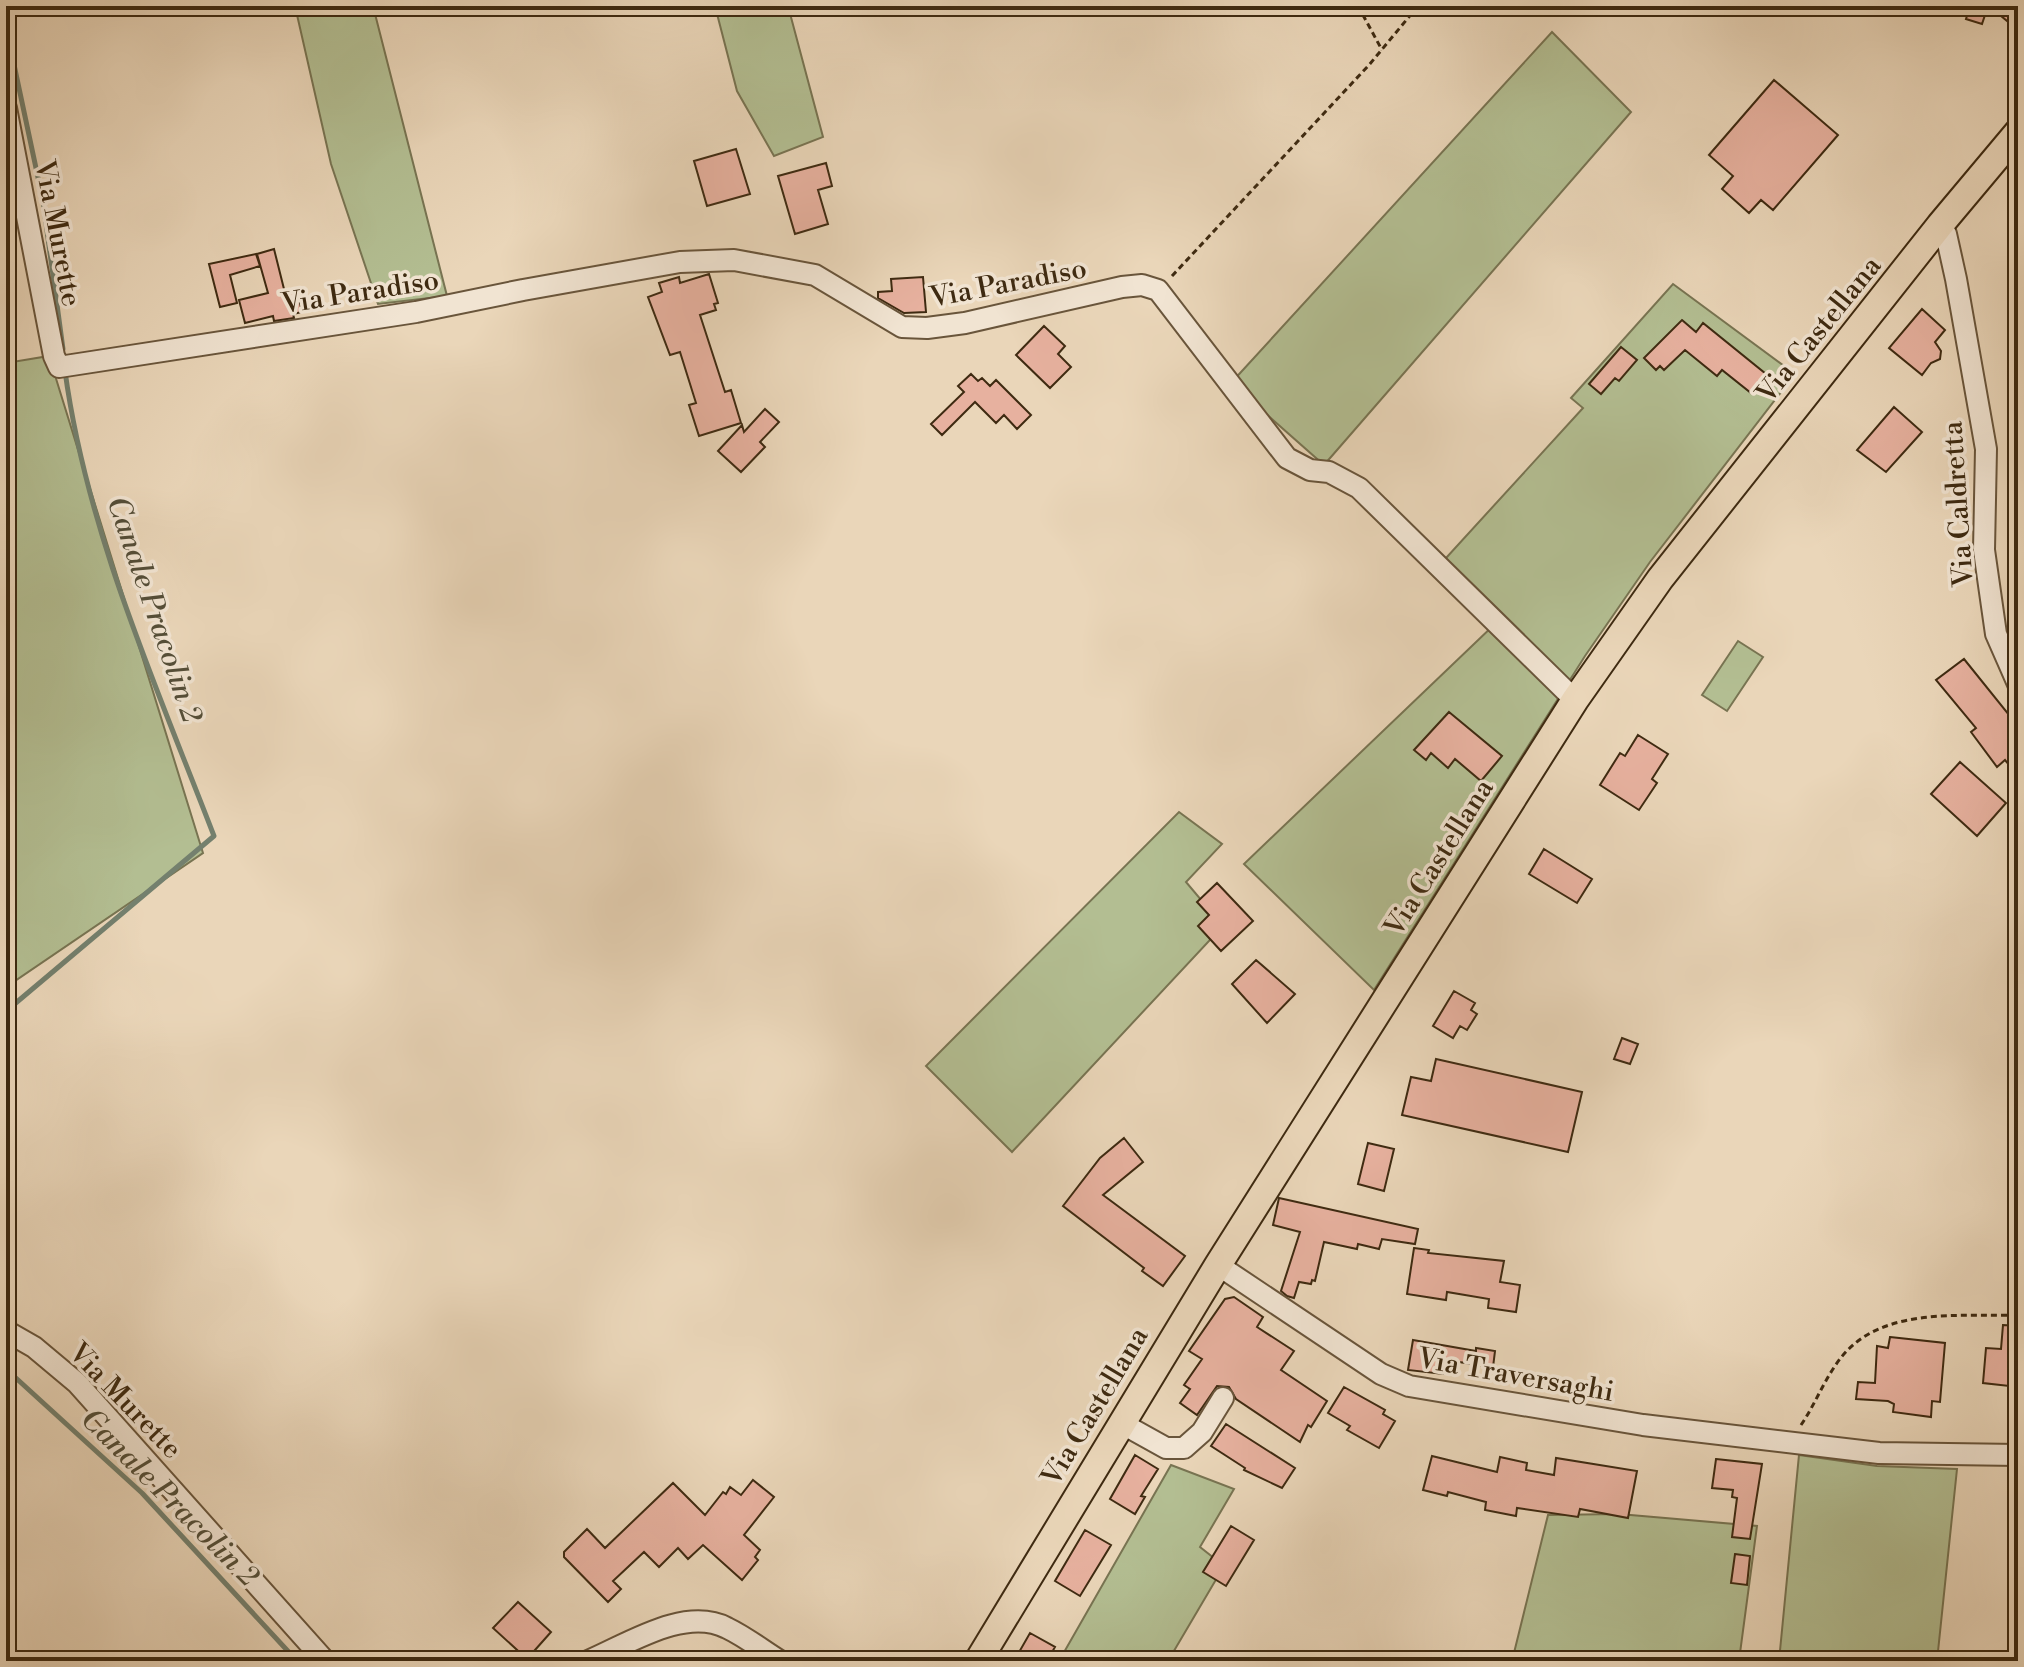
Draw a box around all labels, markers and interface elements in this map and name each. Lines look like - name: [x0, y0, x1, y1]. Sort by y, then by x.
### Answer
- street label: Via Murette: [26, 156, 89, 309]
- street label: Via Castellana: [1749, 249, 1890, 411]
- street label: Via Paradiso: [926, 251, 1090, 316]
- street label: Via Paradiso: [278, 263, 441, 322]
- street label: Via Caldretta: [1935, 419, 1982, 589]
- water label: Canale Pracolin 2: [98, 491, 211, 728]
- street label: Via Castellana: [1376, 772, 1502, 944]
- street label: Via Castellana: [1034, 1320, 1157, 1493]
- street label: Via Murette: [60, 1335, 189, 1466]
- street label: Via Traversaghi: [1414, 1341, 1617, 1410]
- water label: Canale Pracolin 2: [72, 1401, 267, 1595]

